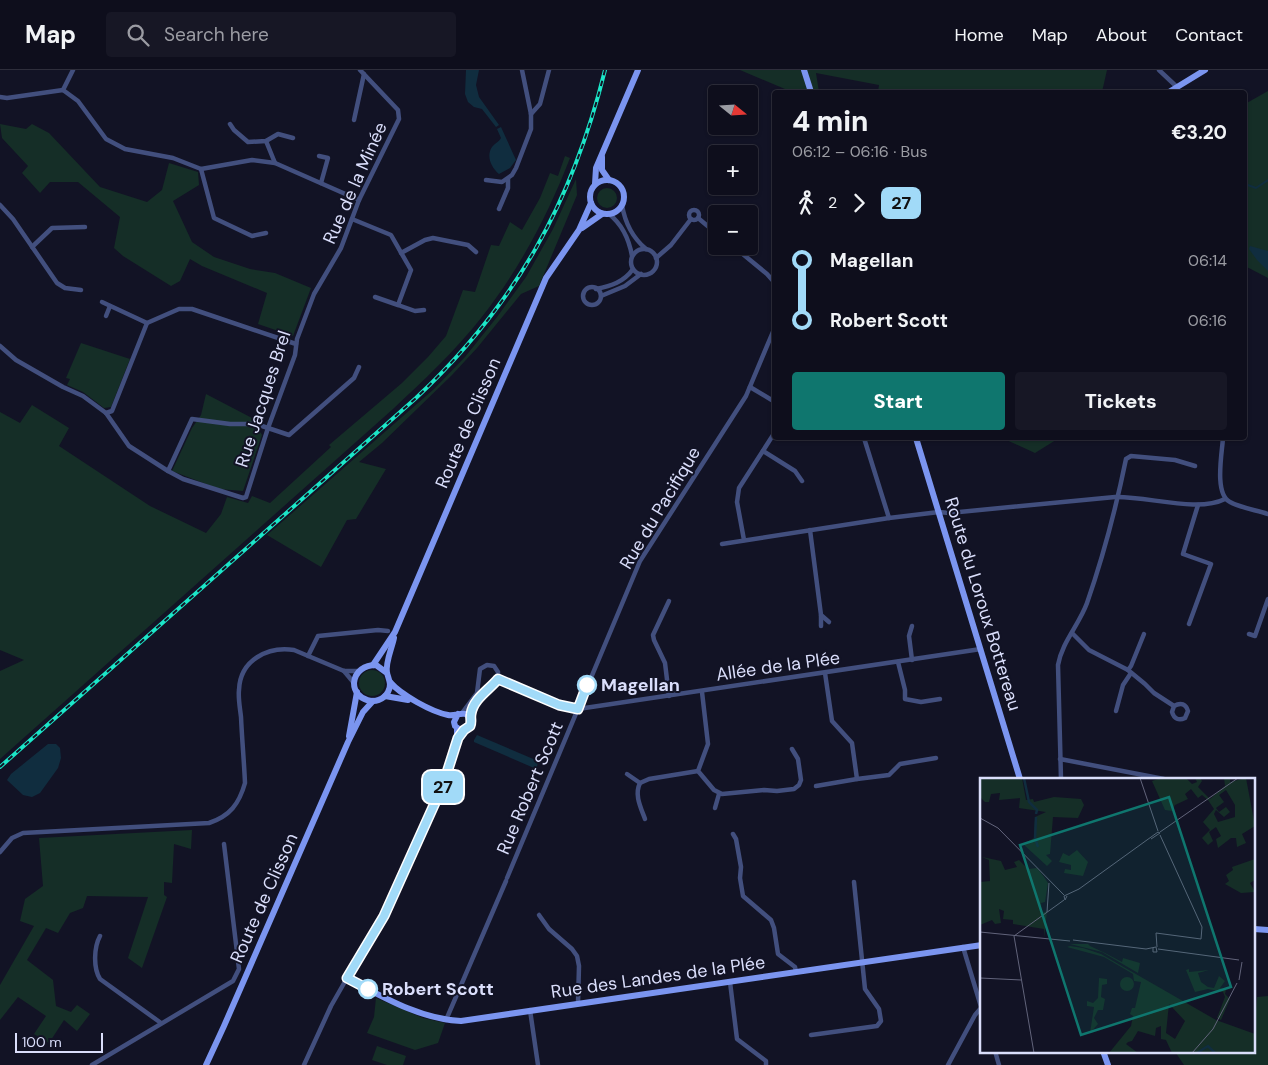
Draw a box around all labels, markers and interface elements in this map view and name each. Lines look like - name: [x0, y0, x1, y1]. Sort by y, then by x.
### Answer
- search box: [106, 12, 456, 57]
- text: Map: [25, 19, 76, 50]
- icon: search: [124, 21, 152, 49]
- text: Search here: [164, 22, 269, 47]
- text: Home: [954, 23, 1004, 47]
- text: Map: [1032, 23, 1068, 47]
- text: About: [1096, 23, 1147, 47]
- text: Contact: [1175, 23, 1243, 47]
- north arrow: [708, 85, 758, 135]
- map controls: [708, 85, 758, 255]
- text: 4 min: [792, 103, 868, 140]
- street label: Rue de la Minée: [317, 118, 393, 248]
- text: €3.20: [1171, 120, 1227, 145]
- text: 06:12 – 06:16 · Bus: [792, 141, 927, 162]
- button: +: [708, 145, 758, 195]
- icon: walk: [792, 189, 820, 217]
- icon: forward: [845, 189, 873, 217]
- text: 27: [891, 191, 911, 215]
- text: 2: [828, 192, 837, 213]
- button: −: [708, 205, 758, 255]
- text: Magellan: [830, 248, 913, 273]
- text: 06:14: [1188, 250, 1227, 271]
- text: Robert Scott: [830, 308, 948, 333]
- text: 06:16: [1188, 310, 1227, 331]
- street label: Rue Jacques Brel: [230, 328, 296, 470]
- street label: Route de Clisson: [430, 354, 506, 492]
- button: Start: [792, 372, 1005, 430]
- button: Tickets: [1015, 372, 1227, 430]
- street label: Rue du Pacifique: [614, 442, 706, 574]
- street label: Route du Loroux Bottereau: [939, 494, 1027, 714]
- street label: Allée de la Plée: [714, 645, 842, 687]
- place label: Magellan: [601, 673, 680, 697]
- marker: Magellan: [577, 675, 597, 695]
- street label: Rue Robert Scott: [491, 718, 569, 858]
- line badge: 27: [420, 771, 466, 803]
- text: 27: [433, 775, 453, 799]
- inset map: [980, 778, 1256, 1052]
- street label: Route de Clisson: [225, 829, 303, 967]
- street label: Rue des Landes de la Plée: [549, 950, 767, 1004]
- place label: Robert Scott: [382, 977, 494, 1001]
- marker: Robert Scott: [358, 979, 378, 999]
- scale bar: [15, 1030, 102, 1053]
- text: 100 m: [22, 1033, 62, 1051]

